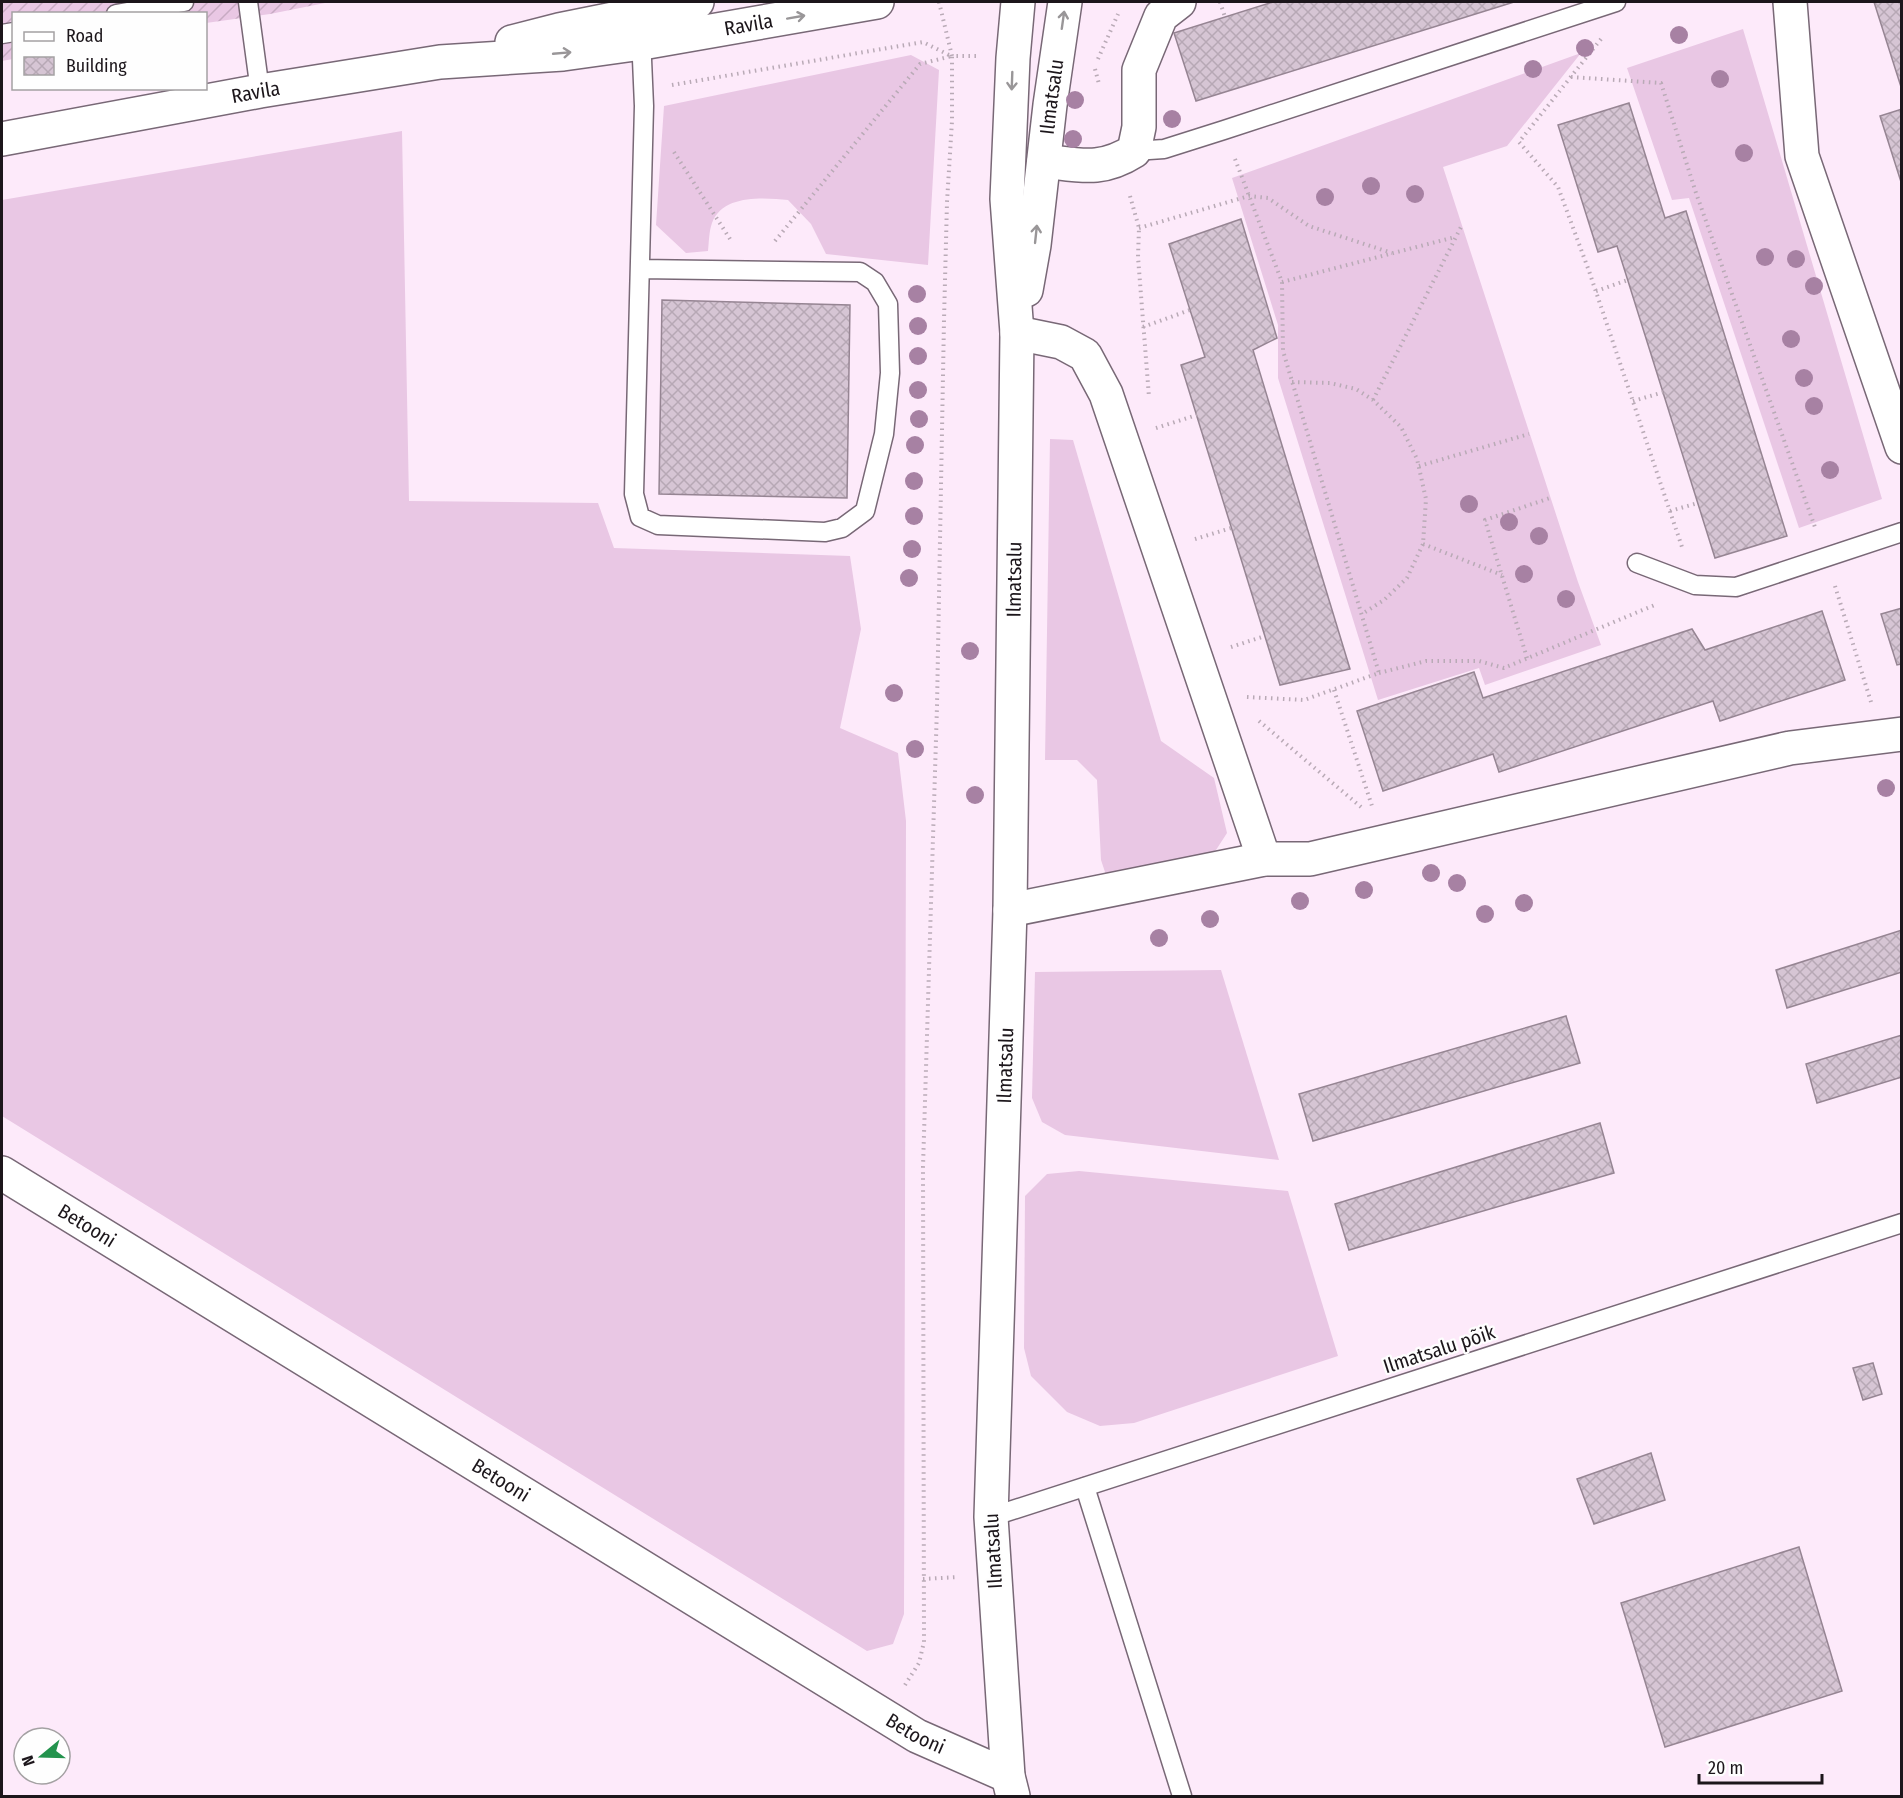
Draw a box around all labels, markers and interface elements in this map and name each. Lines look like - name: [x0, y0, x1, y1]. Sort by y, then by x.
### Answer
- street label: Ravila: [722, 8, 775, 40]
- one-way arrow: [785, 11, 805, 22]
- one-way arrow: [1057, 11, 1068, 30]
- legend: [12, 12, 207, 90]
- text: Road: [66, 25, 103, 47]
- one-way arrow: [551, 47, 571, 58]
- text: Building: [66, 55, 127, 77]
- street label: Ilmatsalu: [1035, 57, 1069, 136]
- one-way arrow: [1007, 70, 1018, 90]
- street label: Ravila: [229, 76, 282, 108]
- one-way arrow: [1030, 225, 1041, 245]
- street label: Ilmatsalu: [1002, 541, 1026, 618]
- street label: Ilmatsalu: [992, 1027, 1018, 1104]
- street label: Betooni: [54, 1198, 121, 1252]
- street label: Ilmatsalu põik: [1380, 1319, 1499, 1378]
- street label: Betooni: [468, 1453, 535, 1507]
- street label: Ilmatsalu: [979, 1512, 1007, 1590]
- street label: Betooni: [882, 1708, 949, 1759]
- north arrow: [12, 1726, 72, 1786]
- scale bar: [1699, 1747, 1822, 1785]
- text: N: [18, 1753, 39, 1768]
- text: 20 m: [1708, 1757, 1743, 1779]

